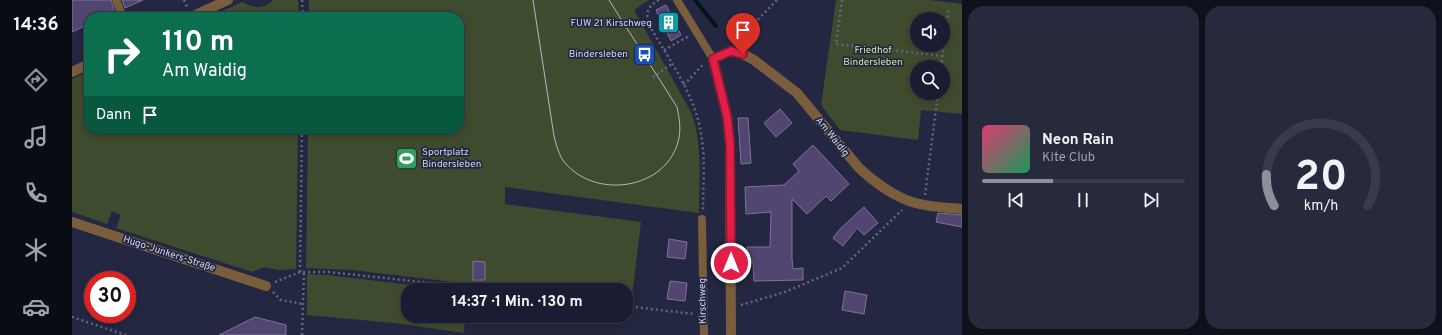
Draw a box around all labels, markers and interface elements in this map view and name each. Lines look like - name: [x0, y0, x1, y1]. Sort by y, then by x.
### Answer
- building icon: FUW 21 Kirschweg: [655, 10, 681, 36]
- map controls: [910, 12, 950, 100]
- button: sound: [910, 12, 950, 52]
- pin: [726, 13, 760, 54]
- text: 14:36: [13, 14, 59, 37]
- place label: FUW 21 Kirschweg: [570, 17, 652, 30]
- icon: arrive: [732, 19, 754, 41]
- text: 110 m: [162, 25, 234, 61]
- icon: right: [96, 28, 148, 80]
- bus stop icon: Bindersleben: [631, 41, 657, 67]
- park label: Friedhof Bindersleben: [843, 44, 903, 69]
- place label: Bindersleben: [569, 48, 628, 61]
- text: Am Waidig: [162, 60, 247, 83]
- button: search: [910, 60, 950, 100]
- icon: directions: [22, 66, 50, 94]
- icon: arrive: [139, 104, 161, 126]
- text: Dann: [96, 106, 131, 125]
- street label: Am Waidig: [812, 115, 852, 159]
- icon: music: [22, 123, 50, 151]
- text: Neon Rain: [1042, 131, 1114, 150]
- sports icon: Sportplatz Bindersleben: [393, 145, 419, 171]
- place label: Sportplatz Bindersleben: [422, 146, 481, 171]
- text: Kite Club: [1042, 150, 1095, 166]
- text: 20: [1294, 151, 1347, 204]
- icon: phone: [22, 179, 50, 207]
- icon: previous: [1005, 189, 1027, 211]
- icon: pause: [1072, 189, 1094, 211]
- icon: next: [1140, 189, 1162, 211]
- text: km/h: [1303, 196, 1338, 214]
- street label: Hugo-Junkers-Straße: [121, 233, 217, 275]
- icon: climate: [22, 236, 50, 264]
- position arrow: [710, 242, 752, 284]
- speed limit sign: 30: [84, 271, 136, 323]
- street label: Kirschweg: [696, 278, 710, 324]
- icon: car: [22, 293, 50, 321]
- text: 14:37 · 1 Min. · 130 m: [451, 293, 583, 312]

